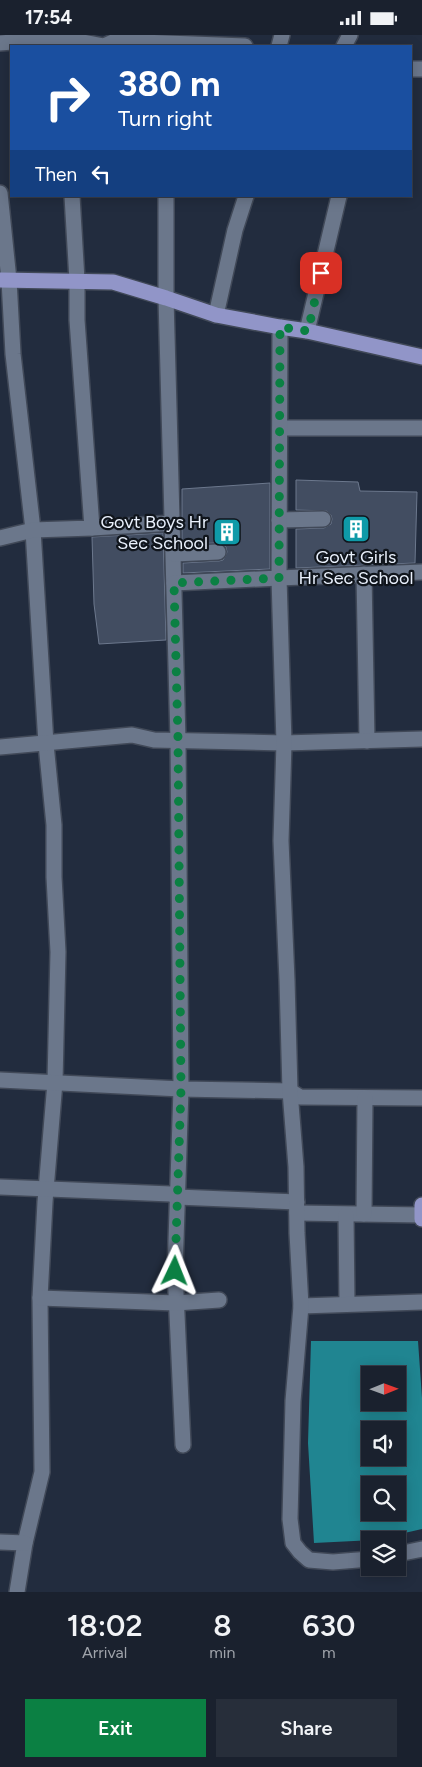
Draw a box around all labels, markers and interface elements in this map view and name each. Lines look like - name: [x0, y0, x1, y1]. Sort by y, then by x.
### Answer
- text: 17:54: [25, 6, 72, 29]
- text: 380 m: [118, 63, 220, 105]
- icon: right: [35, 65, 100, 130]
- text: Turn right: [118, 105, 213, 132]
- icon: left: [87, 160, 115, 188]
- text: Then: [35, 163, 77, 186]
- pin: [300, 252, 342, 294]
- icon: arrive: [307, 259, 335, 287]
- place label: Govt Boys Hr Sec School: [100, 511, 208, 554]
- building icon: Govt Girls Hr Sec School: [341, 514, 371, 544]
- building icon: Govt Boys Hr Sec School: [212, 517, 242, 547]
- place label: Govt Girls Hr Sec School: [299, 546, 413, 589]
- position arrow: [148, 1244, 200, 1296]
- north arrow: [361, 1366, 406, 1411]
- map controls: [361, 1366, 406, 1576]
- button: sound: [361, 1421, 406, 1466]
- button: search: [361, 1476, 406, 1521]
- button: layers: [361, 1531, 406, 1576]
- text: 18:02: [67, 1607, 143, 1644]
- text: 8: [213, 1607, 232, 1644]
- text: 630: [302, 1607, 355, 1644]
- text: Arrival: [82, 1643, 127, 1662]
- text: min: [209, 1643, 236, 1662]
- text: m: [322, 1643, 336, 1662]
- button: Exit: [25, 1699, 206, 1757]
- button: Share: [216, 1699, 397, 1757]

